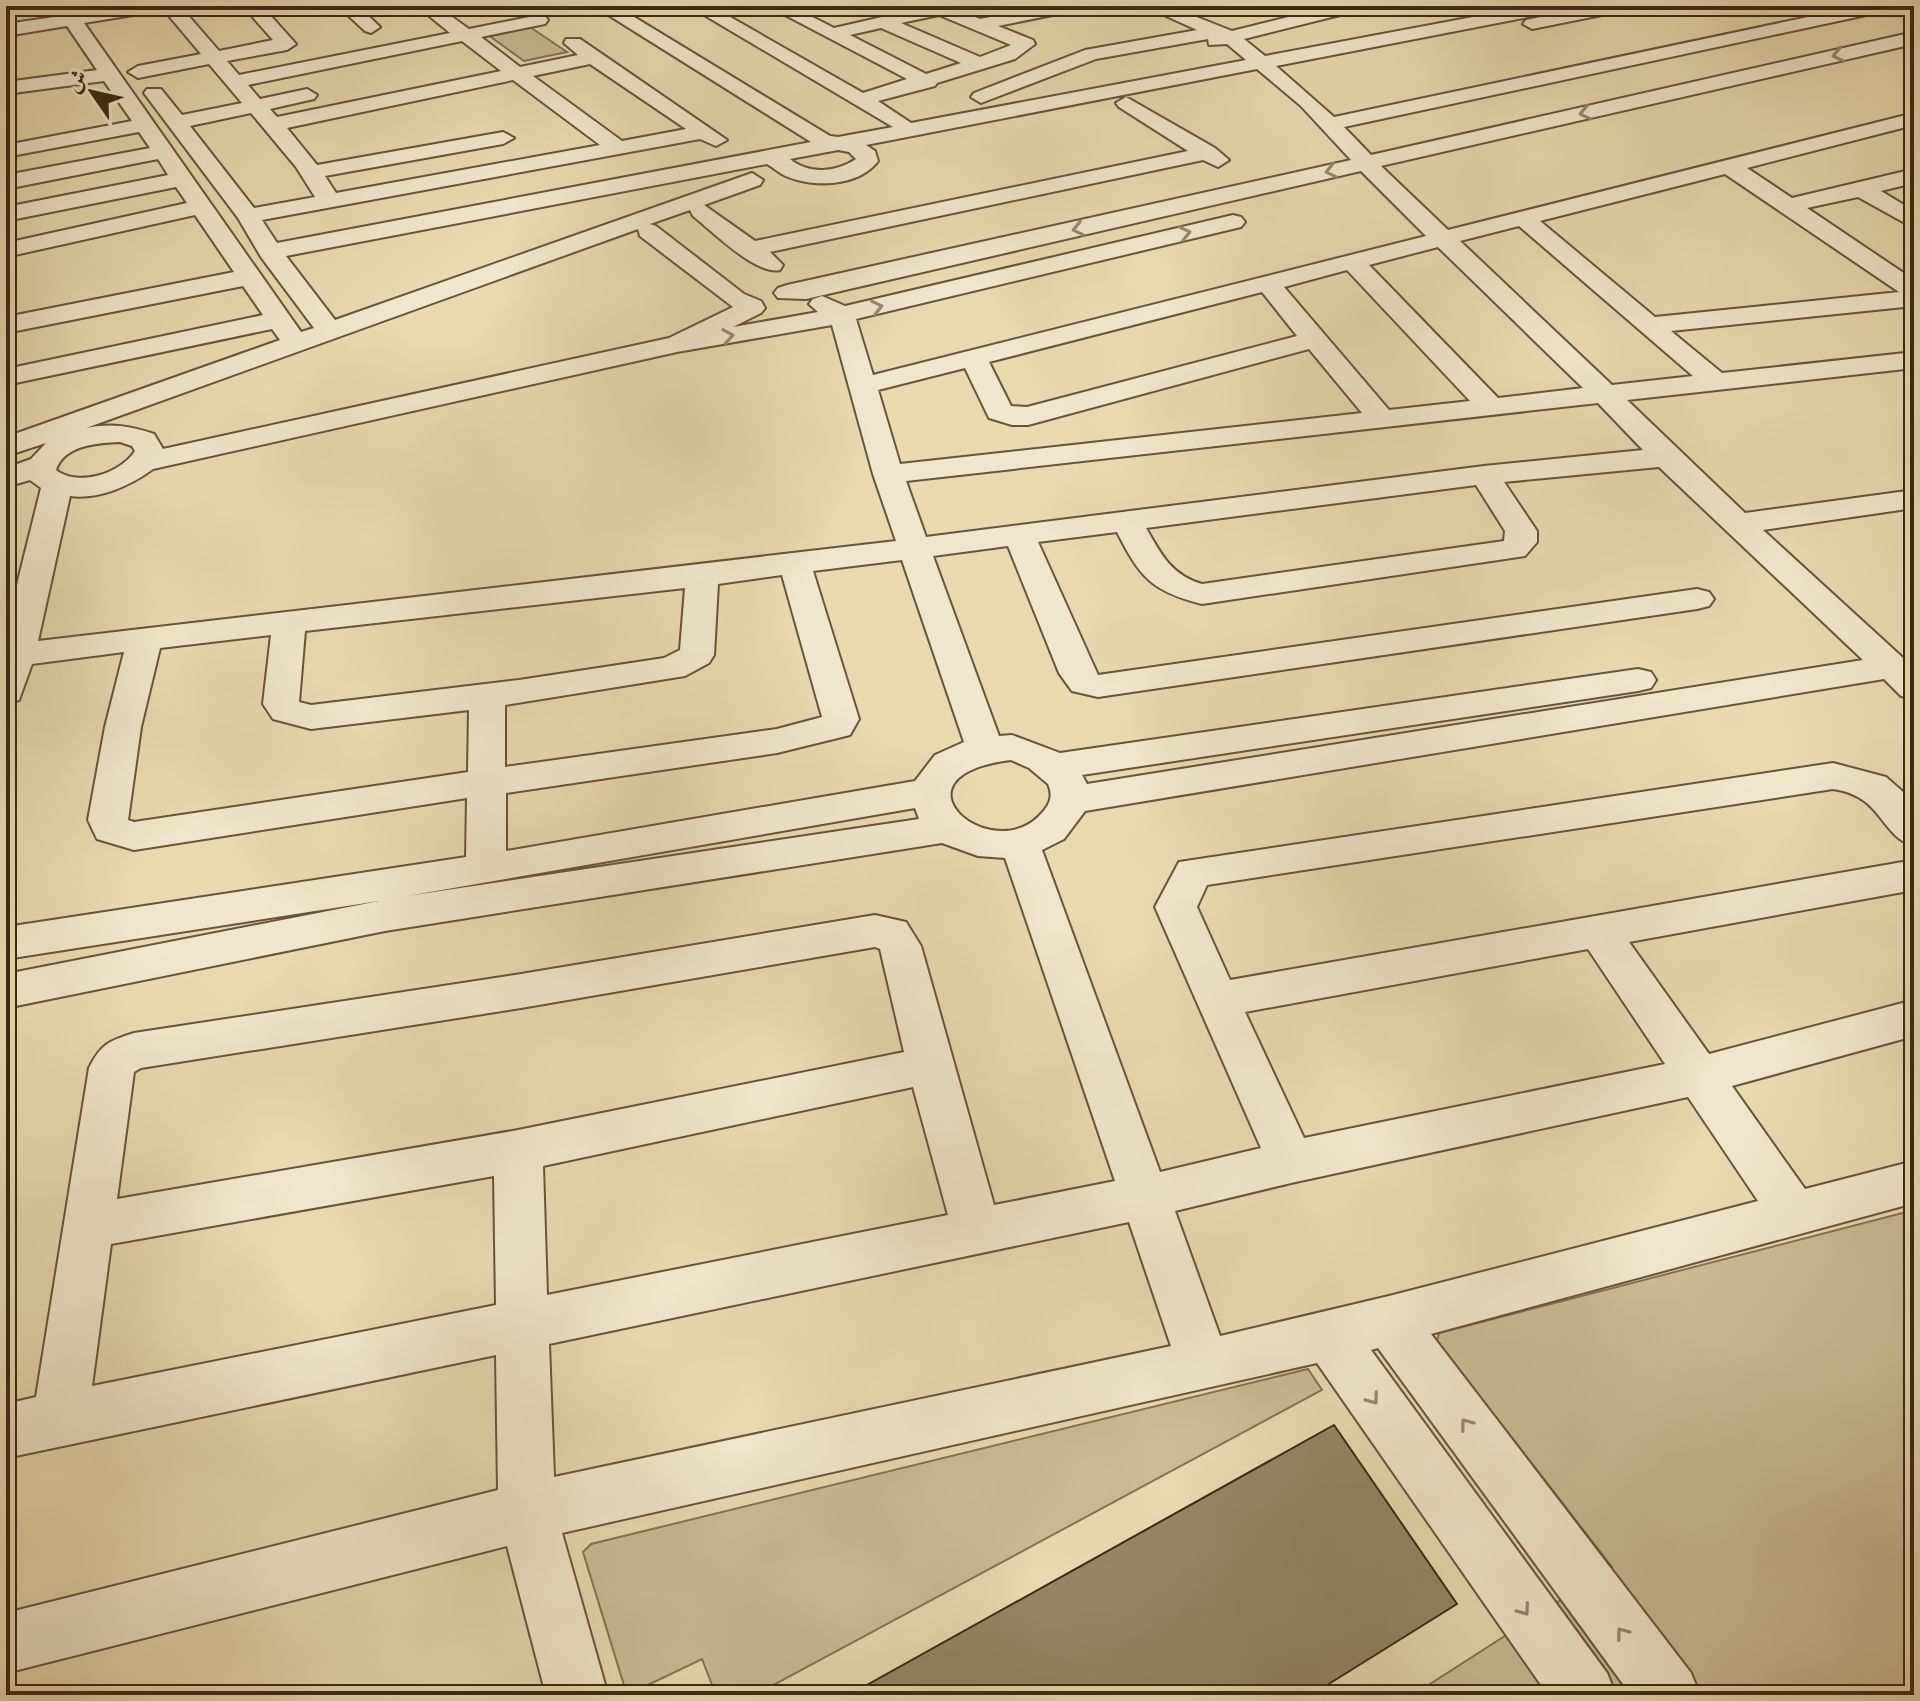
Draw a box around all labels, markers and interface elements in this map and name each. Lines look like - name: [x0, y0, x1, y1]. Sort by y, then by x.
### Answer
- one-way arrow: [1832, 46, 1845, 63]
- north arrow: [52, 52, 132, 132]
- text: ش: [62, 67, 92, 97]
- one-way arrow: [1578, 104, 1592, 121]
- one-way arrow: [1325, 162, 1338, 179]
- one-way arrow: [1071, 220, 1085, 237]
- one-way arrow: [1177, 226, 1191, 243]
- one-way arrow: [870, 299, 884, 316]
- one-way arrow: [722, 328, 735, 345]
- one-way arrow: [1363, 1390, 1378, 1404]
- one-way arrow: [1461, 1419, 1476, 1433]
- one-way arrow: [1515, 1602, 1529, 1616]
- one-way arrow: [1617, 1627, 1631, 1641]

